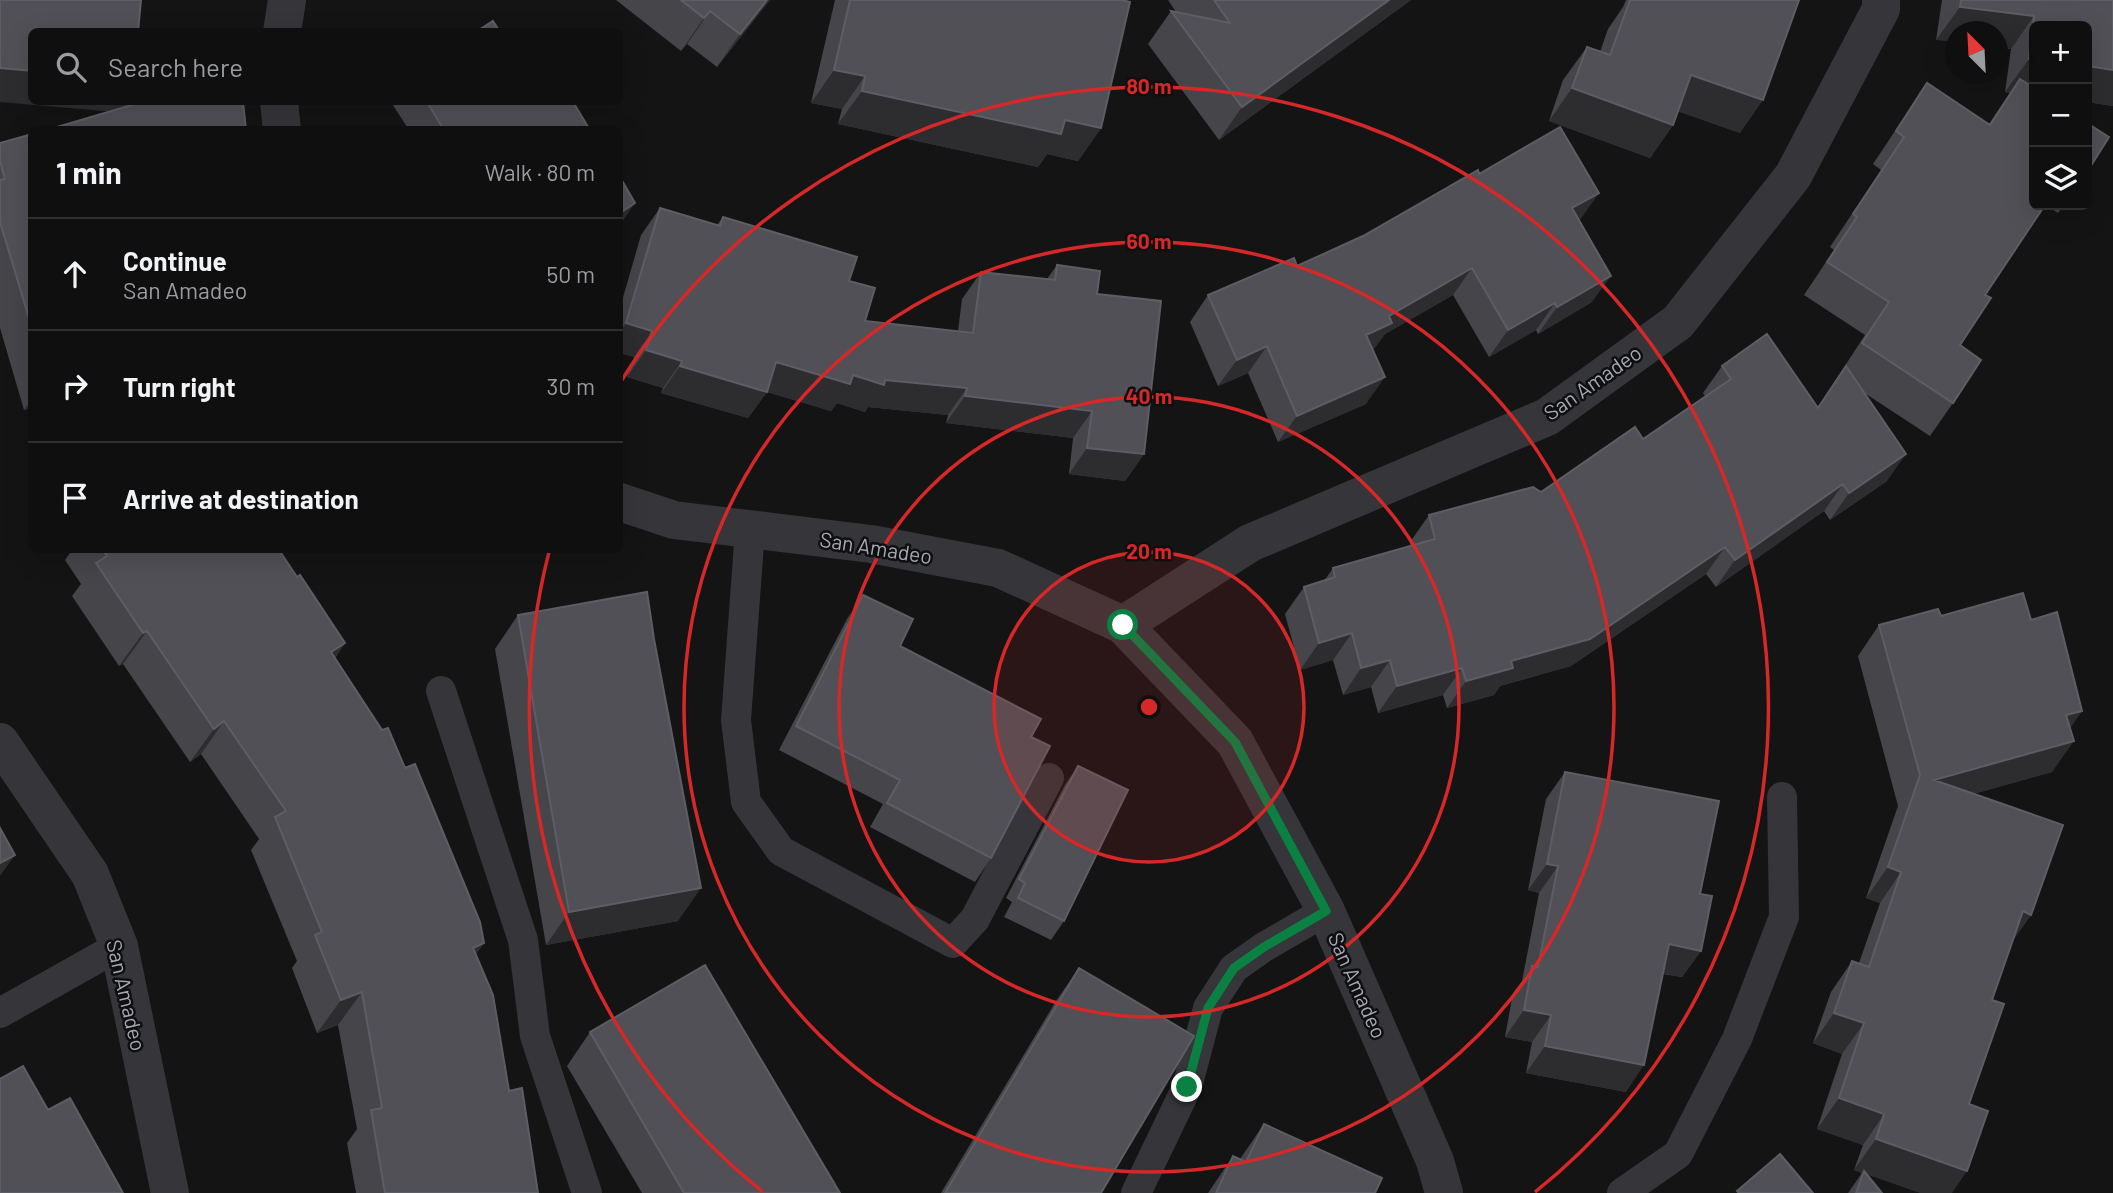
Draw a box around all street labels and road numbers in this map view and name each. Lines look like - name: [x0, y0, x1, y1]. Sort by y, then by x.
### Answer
- street label: San Amadeo: [1538, 339, 1646, 425]
- street label: San Amadeo: [818, 526, 934, 568]
- street label: San Amadeo: [1324, 928, 1392, 1042]
- street label: San Amadeo: [102, 937, 152, 1053]

